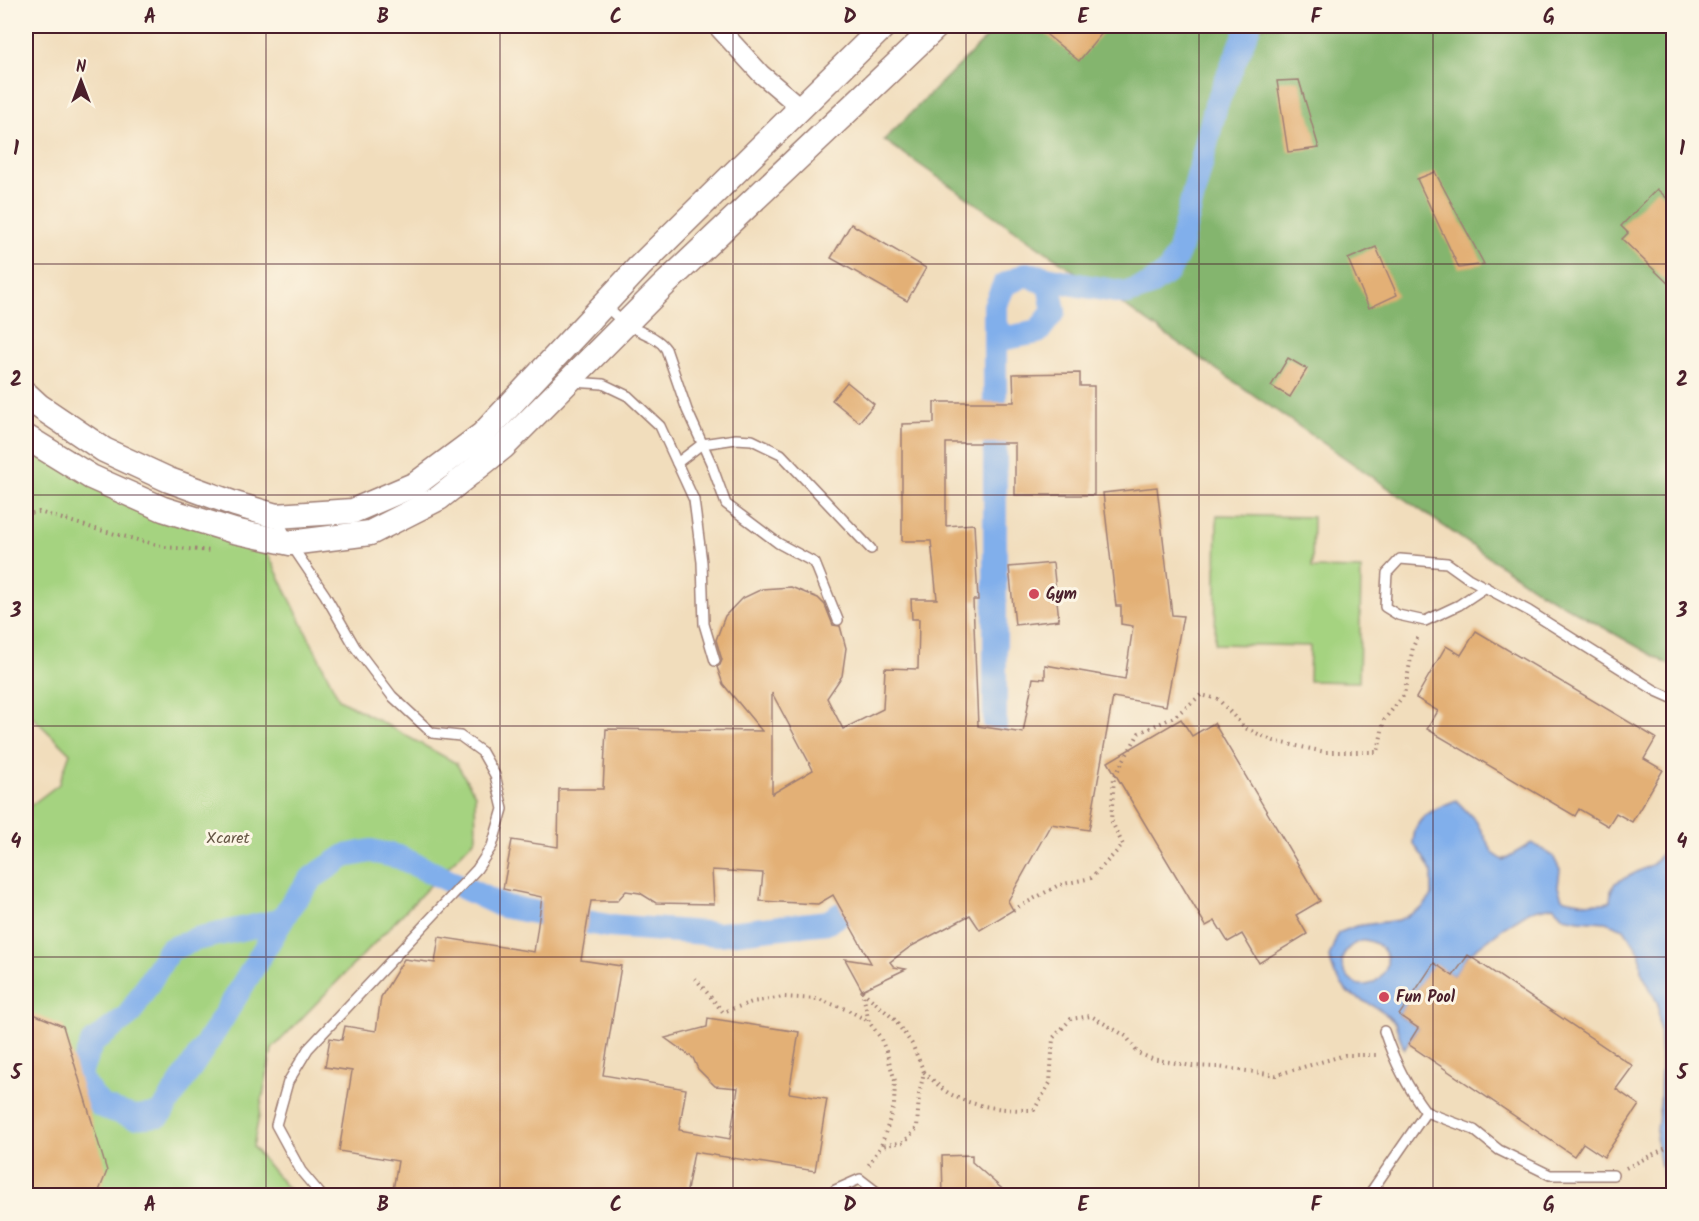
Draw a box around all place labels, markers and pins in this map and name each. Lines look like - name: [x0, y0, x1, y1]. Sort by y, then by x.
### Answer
- place label: Gym: [1046, 582, 1077, 607]
- marker: Gym: [1027, 587, 1041, 601]
- place label: Fun Pool: [1396, 985, 1456, 1010]
- marker: Fun Pool: [1377, 990, 1391, 1004]

